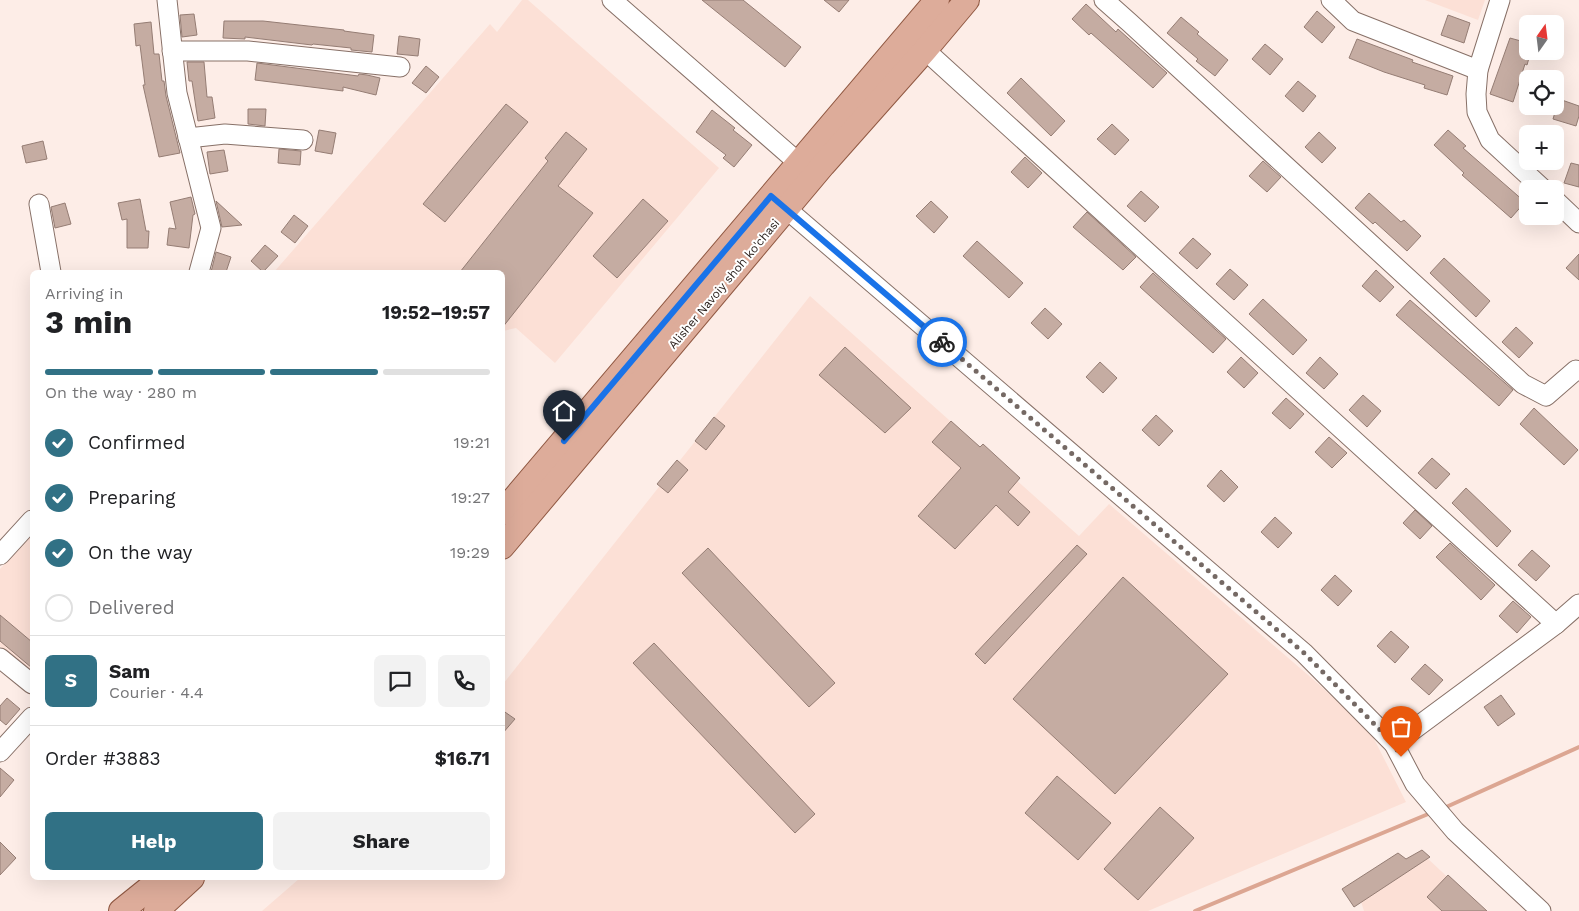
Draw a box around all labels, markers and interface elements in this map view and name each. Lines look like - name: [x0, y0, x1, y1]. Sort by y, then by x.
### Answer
- north arrow: [1519, 15, 1564, 60]
- map controls: [1519, 15, 1564, 225]
- button: locate: [1519, 70, 1564, 115]
- button: +: [1519, 125, 1564, 170]
- button: −: [1519, 180, 1564, 225]
- street label: Alisher Navoiy shoh ko'chasi: [666, 216, 782, 352]
- text: Arriving in: [45, 284, 123, 303]
- text: 19:52–19:57: [382, 301, 490, 324]
- text: 3 min: [45, 303, 132, 341]
- courier: [917, 317, 967, 367]
- icon: bike: [928, 328, 956, 356]
- text: On the way · 280 m: [45, 383, 197, 402]
- pin: [543, 390, 585, 441]
- icon: home: [550, 397, 578, 425]
- icon: check: [45, 429, 73, 457]
- text: Confirmed: [88, 431, 185, 454]
- text: 19:21: [454, 433, 490, 452]
- icon: check: [45, 484, 73, 512]
- text: Preparing: [88, 486, 175, 509]
- text: 19:27: [451, 488, 490, 507]
- icon: check: [45, 539, 73, 567]
- text: On the way: [88, 541, 192, 564]
- text: 19:29: [450, 543, 490, 562]
- text: Delivered: [88, 596, 175, 619]
- button: chat: [374, 655, 426, 707]
- button: phone: [438, 655, 490, 707]
- text: Sam: [109, 660, 150, 683]
- text: S: [65, 669, 77, 692]
- text: Courier · 4.4: [109, 683, 204, 702]
- pin: [1380, 706, 1422, 757]
- icon: bag: [1387, 713, 1415, 741]
- text: Order #3883: [45, 747, 161, 770]
- text: $16.71: [435, 747, 490, 770]
- button: Help: [45, 812, 263, 870]
- button: Share: [273, 812, 490, 870]

